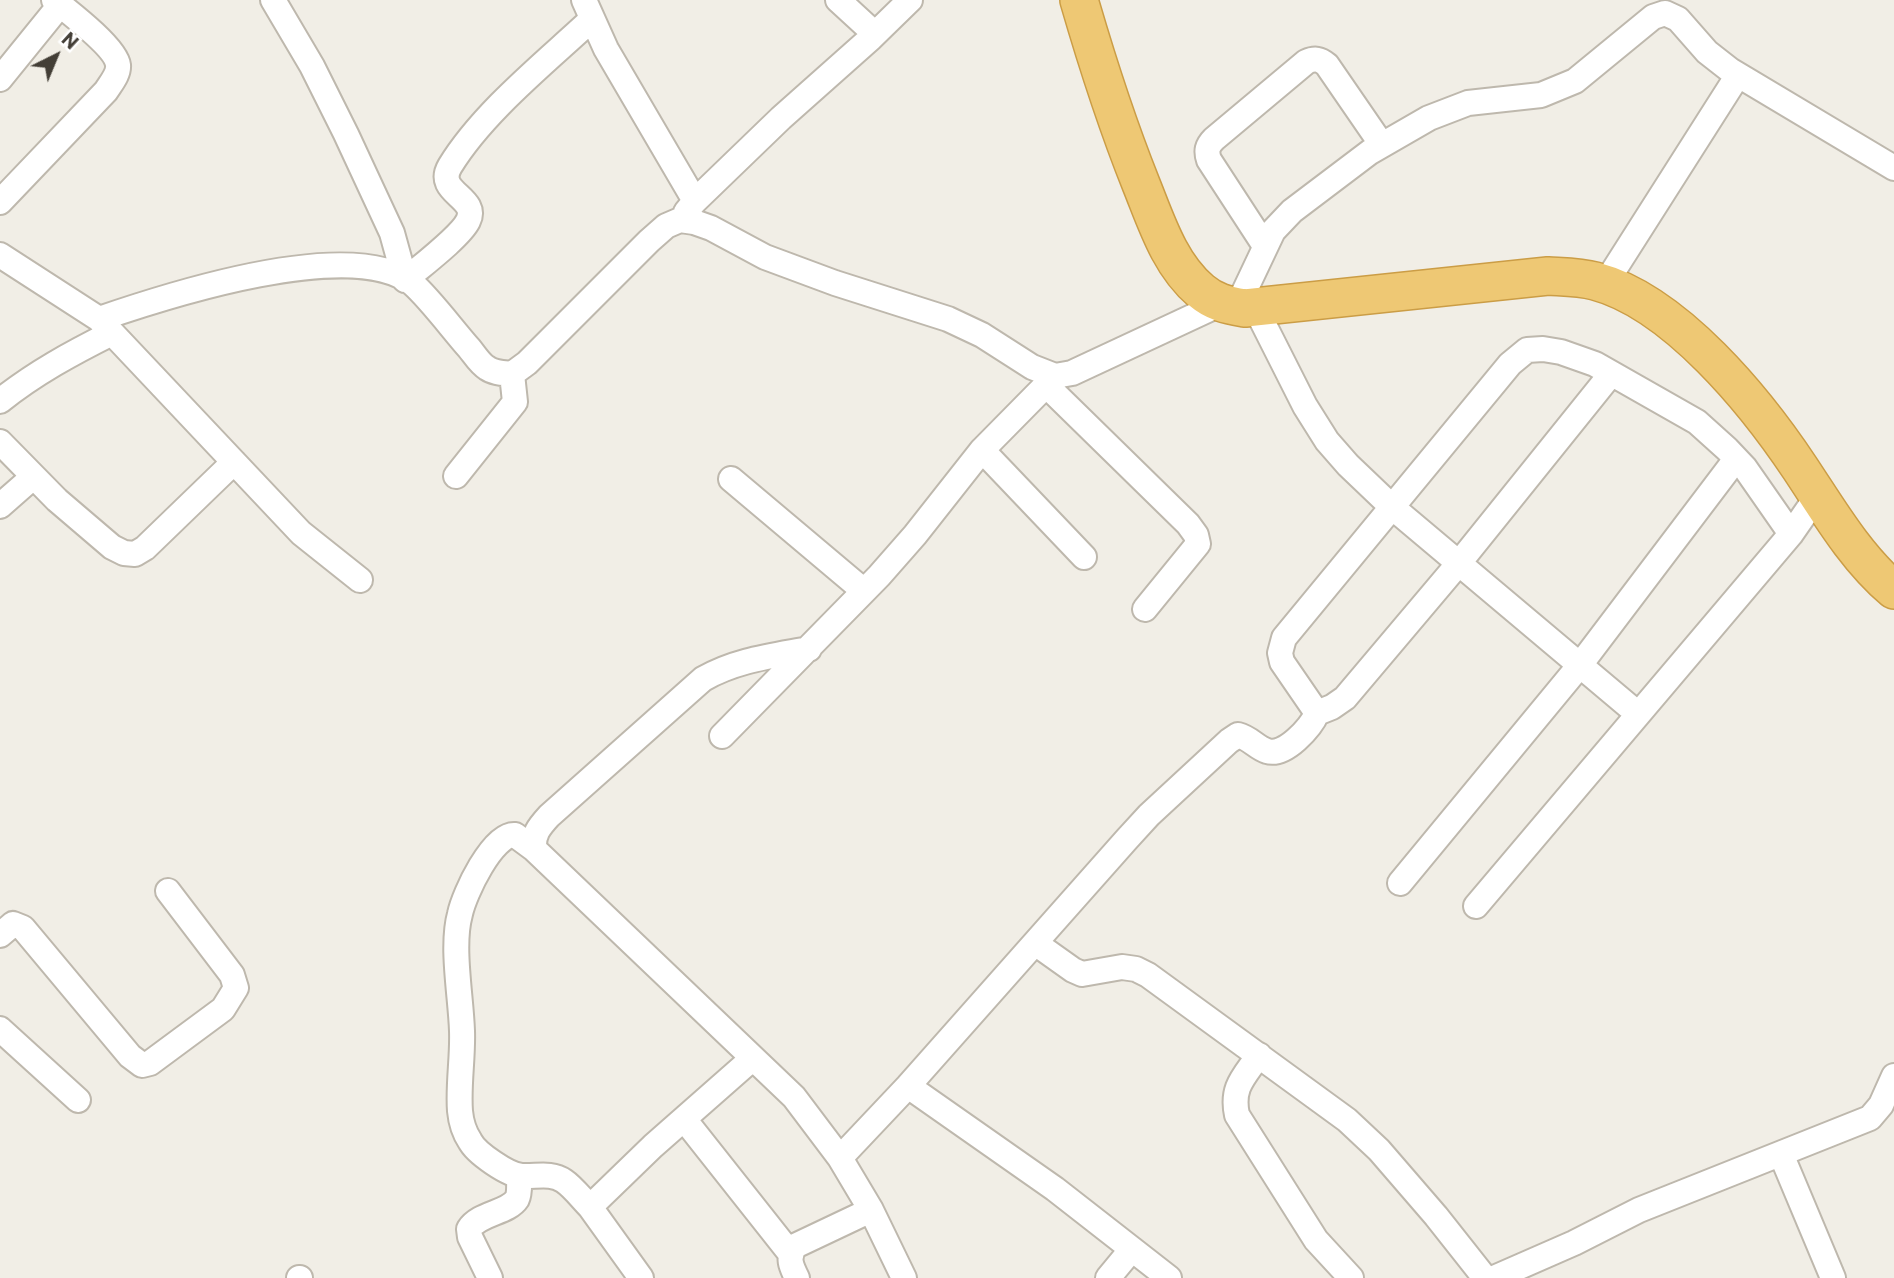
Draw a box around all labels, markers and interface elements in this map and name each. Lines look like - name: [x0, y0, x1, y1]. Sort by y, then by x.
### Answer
- north arrow: [21, 21, 91, 91]
- text: N: [58, 27, 84, 54]

